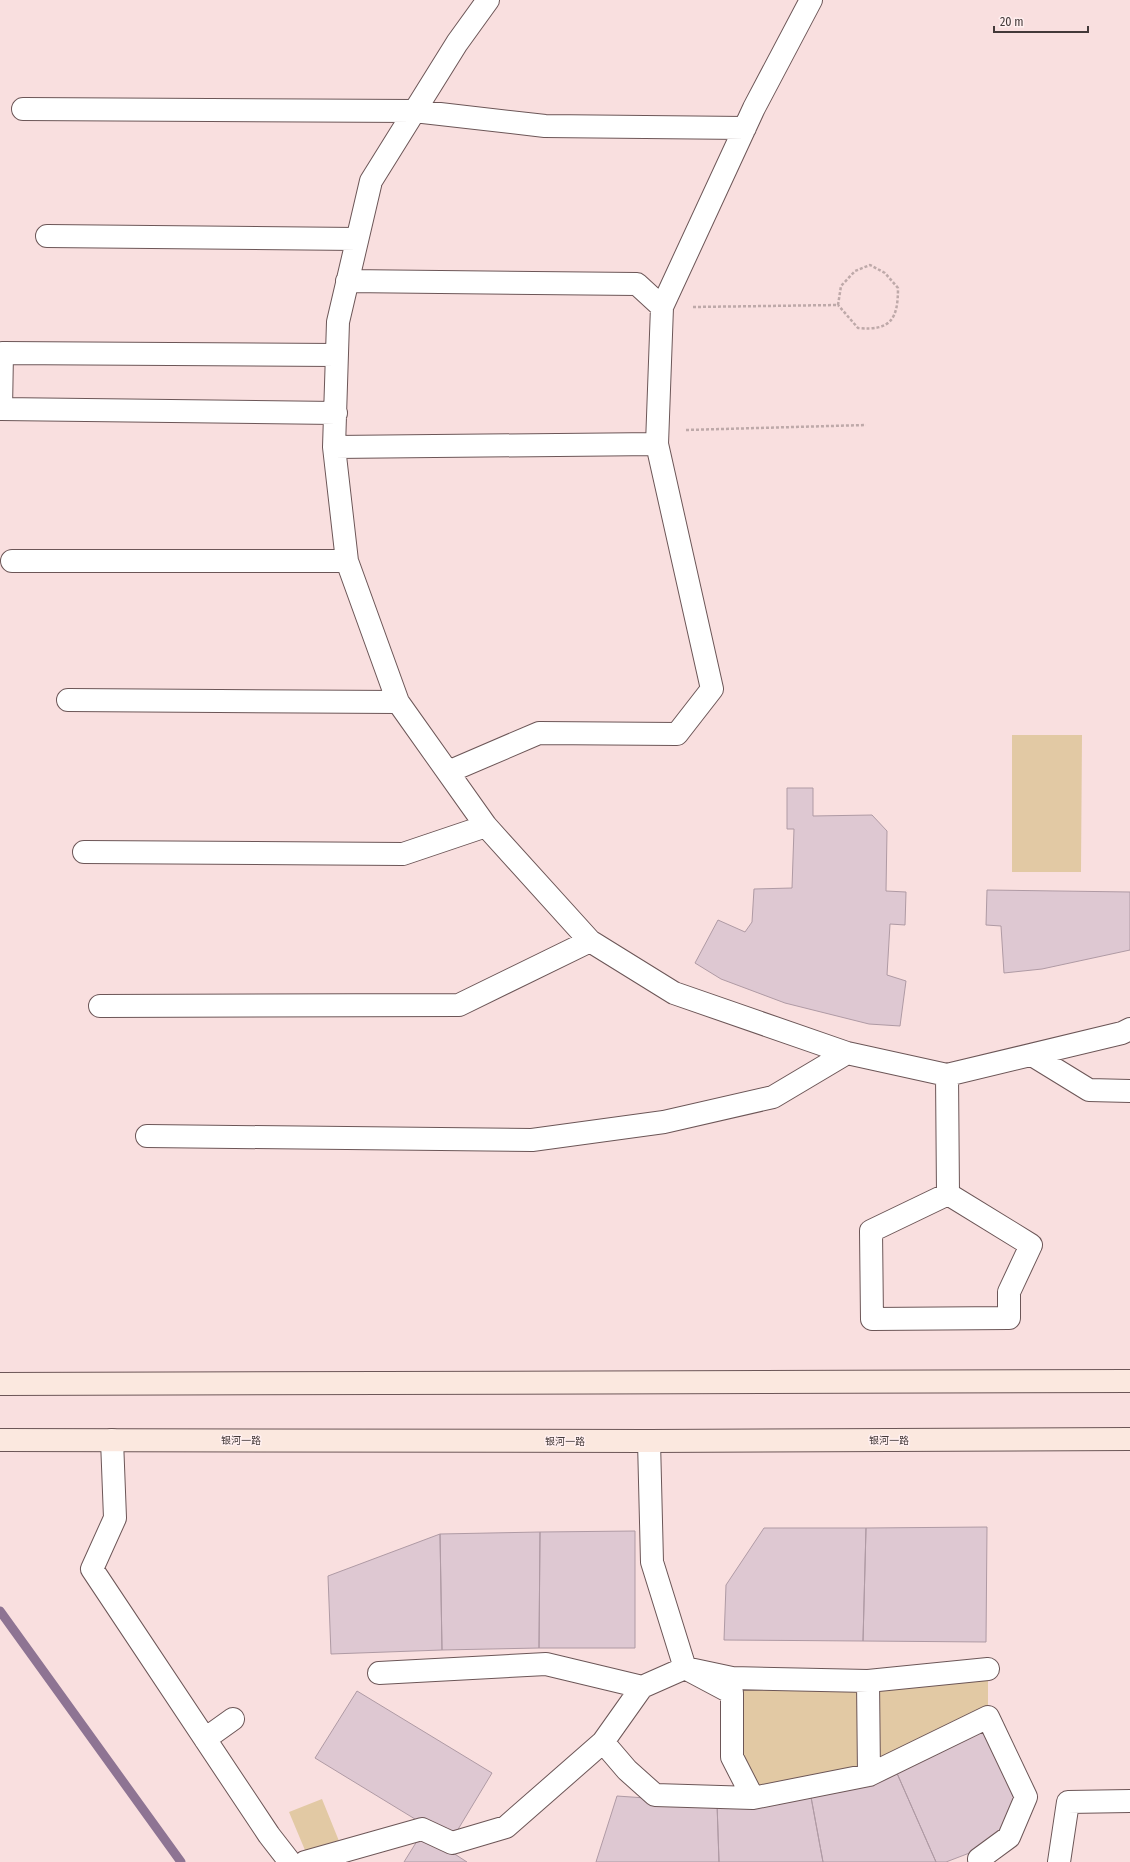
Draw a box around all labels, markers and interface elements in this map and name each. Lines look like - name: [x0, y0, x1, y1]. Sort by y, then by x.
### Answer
- scale bar: [994, 8, 1088, 34]
- text: 20 m: [1000, 15, 1024, 29]
- street label: 银河一路: [221, 1435, 261, 1447]
- street label: 银河一路: [869, 1435, 909, 1447]
- street label: 银河一路: [545, 1436, 585, 1448]

